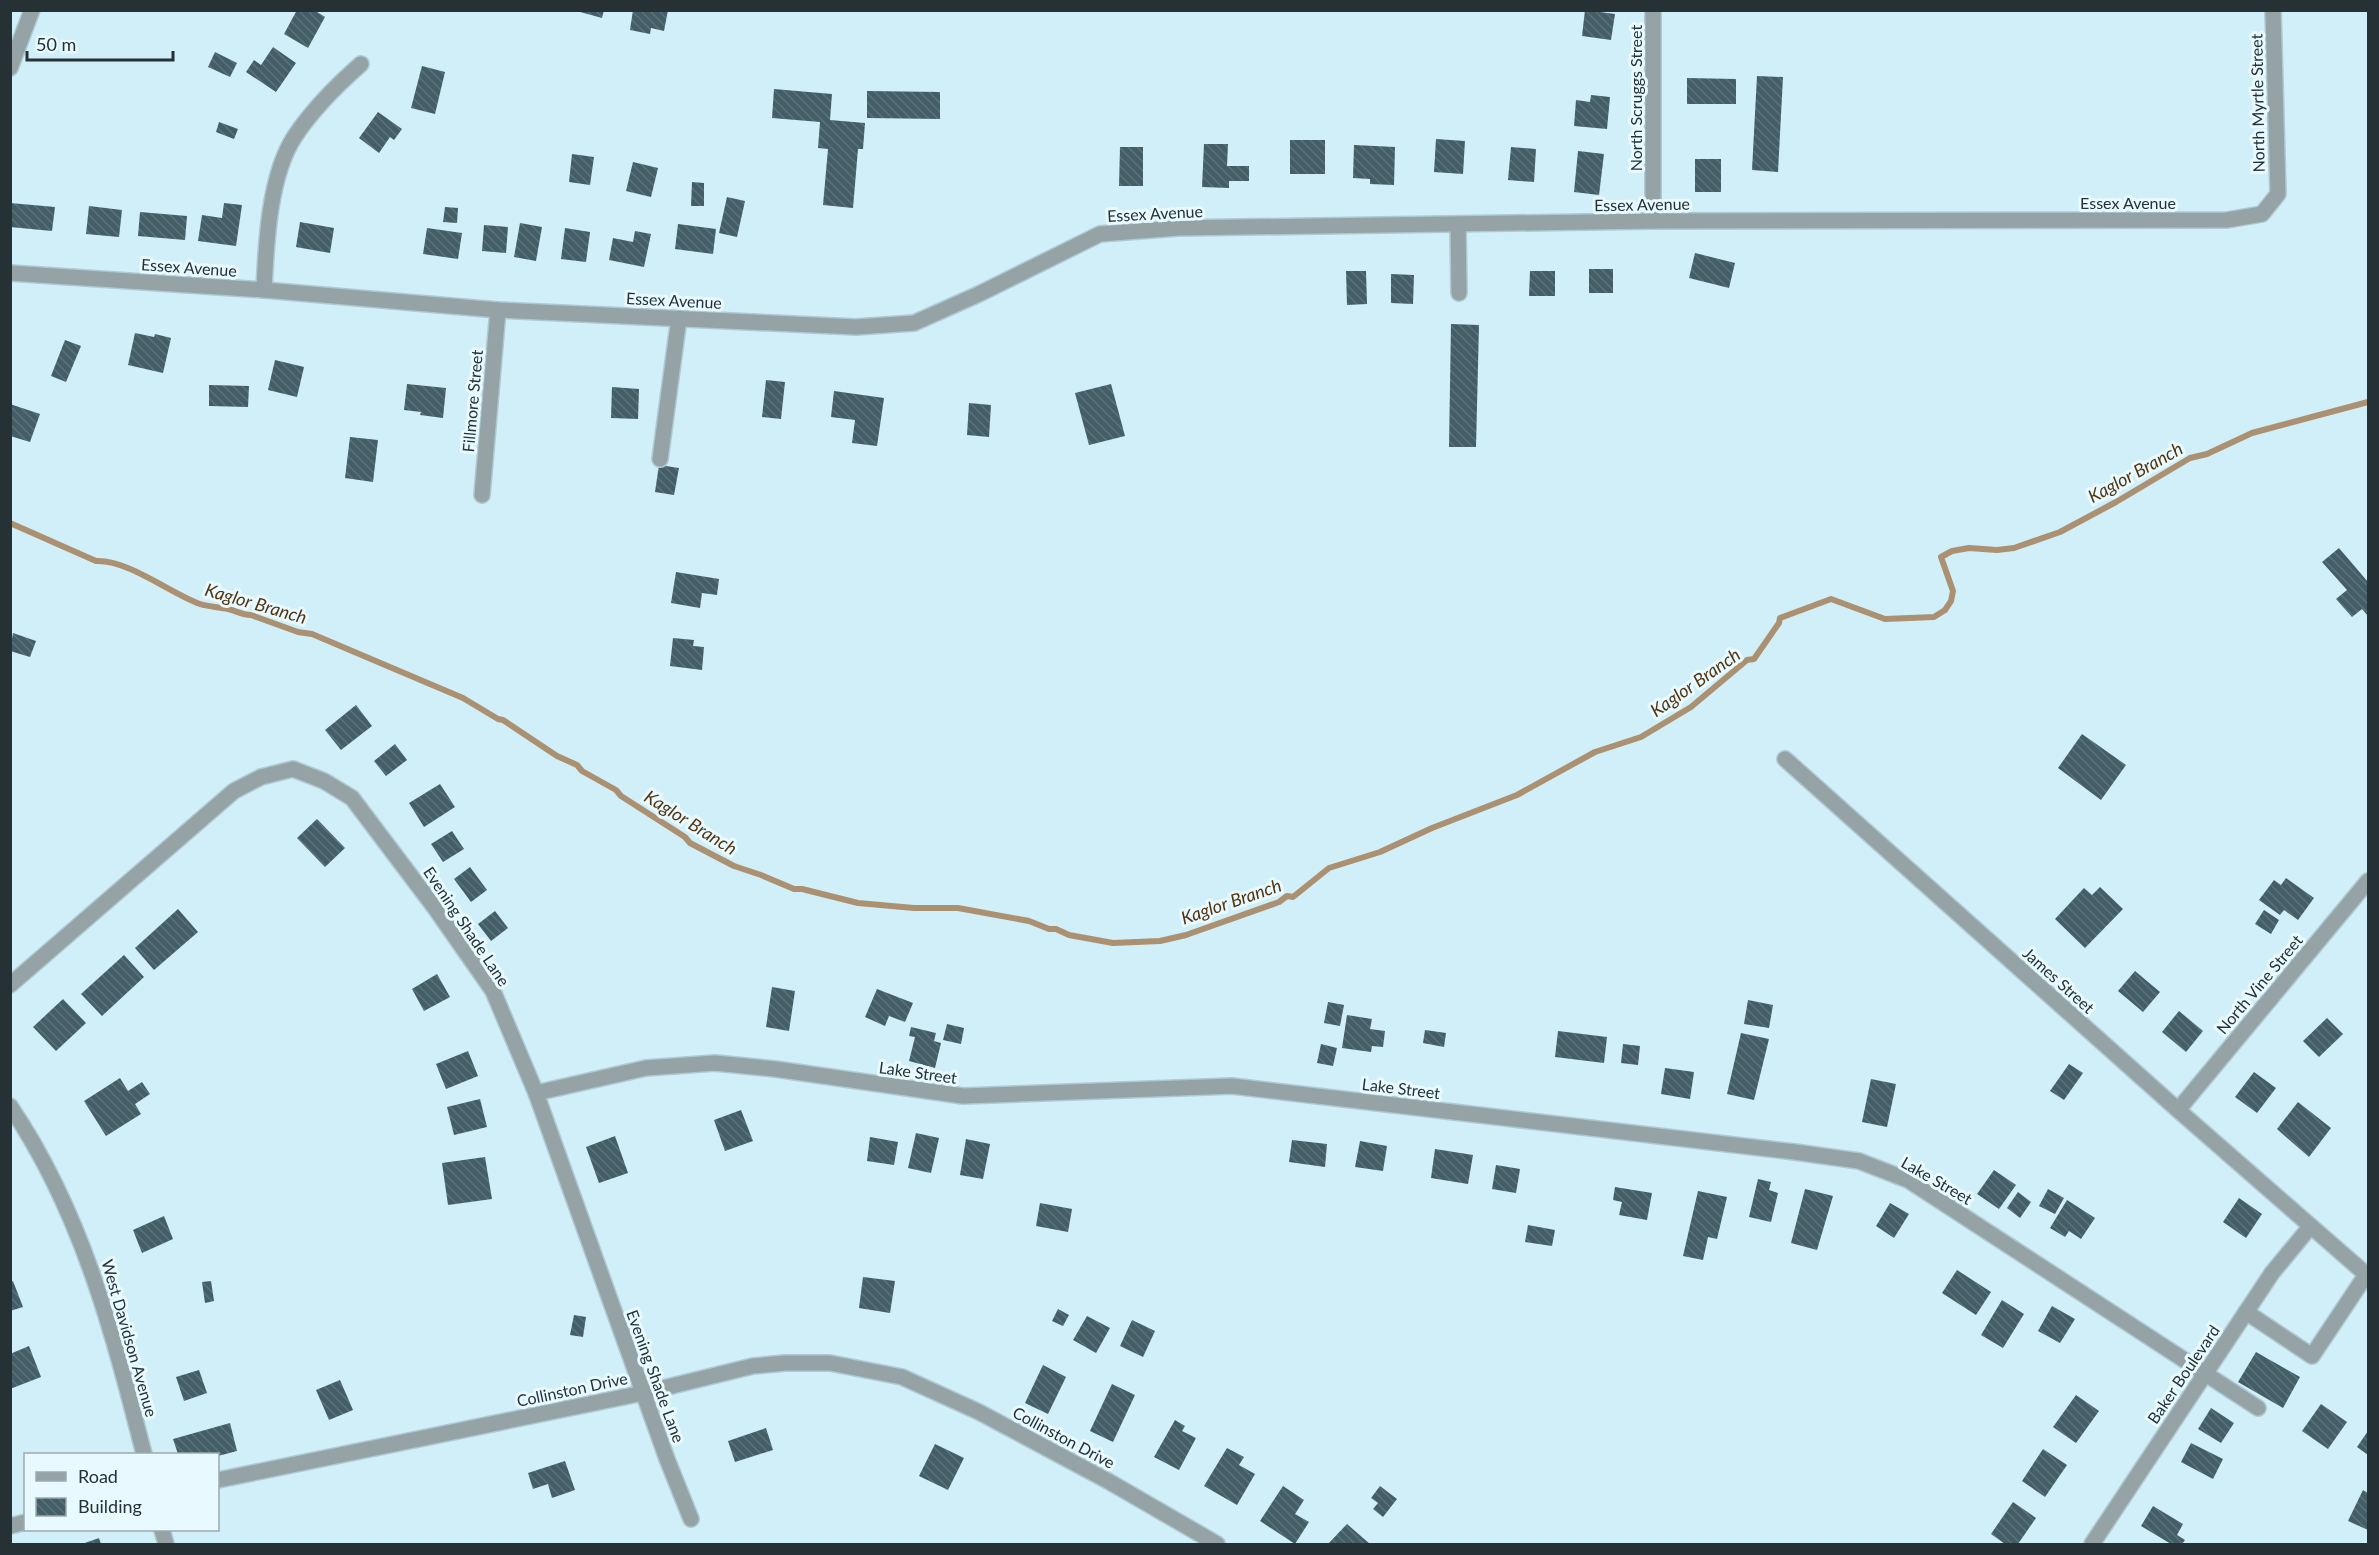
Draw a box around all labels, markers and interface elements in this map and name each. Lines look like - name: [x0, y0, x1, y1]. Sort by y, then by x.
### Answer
- scale bar: [27, 24, 172, 62]
- street label: North Scruggs Street: [1626, 25, 1645, 171]
- text: 50 m: [36, 33, 76, 55]
- street label: North Myrtle Street: [2246, 33, 2268, 172]
- street label: Essex Avenue: [2080, 193, 2176, 212]
- street label: Essex Avenue: [1594, 194, 1690, 214]
- street label: Essex Avenue: [1107, 201, 1203, 225]
- street label: Essex Avenue: [141, 254, 237, 280]
- street label: Essex Avenue: [626, 288, 722, 312]
- street label: Fillmore Street: [458, 349, 486, 453]
- water label: Kaglor Branch: [2084, 437, 2186, 507]
- water label: Kaglor Branch: [203, 578, 309, 628]
- water label: Kaglor Branch: [1646, 643, 1744, 721]
- water label: Kaglor Branch: [641, 785, 741, 859]
- street label: Evening Shade Lane: [420, 863, 514, 989]
- water label: Kaglor Branch: [1178, 874, 1284, 928]
- street label: North Vine Street: [2212, 930, 2306, 1037]
- street label: James Street: [2020, 943, 2099, 1017]
- street label: Lake Street: [878, 1057, 958, 1087]
- street label: Lake Street: [1361, 1074, 1441, 1102]
- street label: Lake Street: [1898, 1152, 1976, 1208]
- street label: West Davidson Avenue: [98, 1257, 162, 1419]
- street label: Evening Shade Lane: [623, 1307, 689, 1445]
- street label: Baker Boulevard: [2143, 1321, 2223, 1427]
- street label: Collinston Drive: [515, 1368, 629, 1410]
- street label: Collinston Drive: [1010, 1402, 1118, 1472]
- legend: [24, 1453, 219, 1531]
- text: Road: [78, 1465, 118, 1487]
- text: Building: [78, 1495, 142, 1517]

